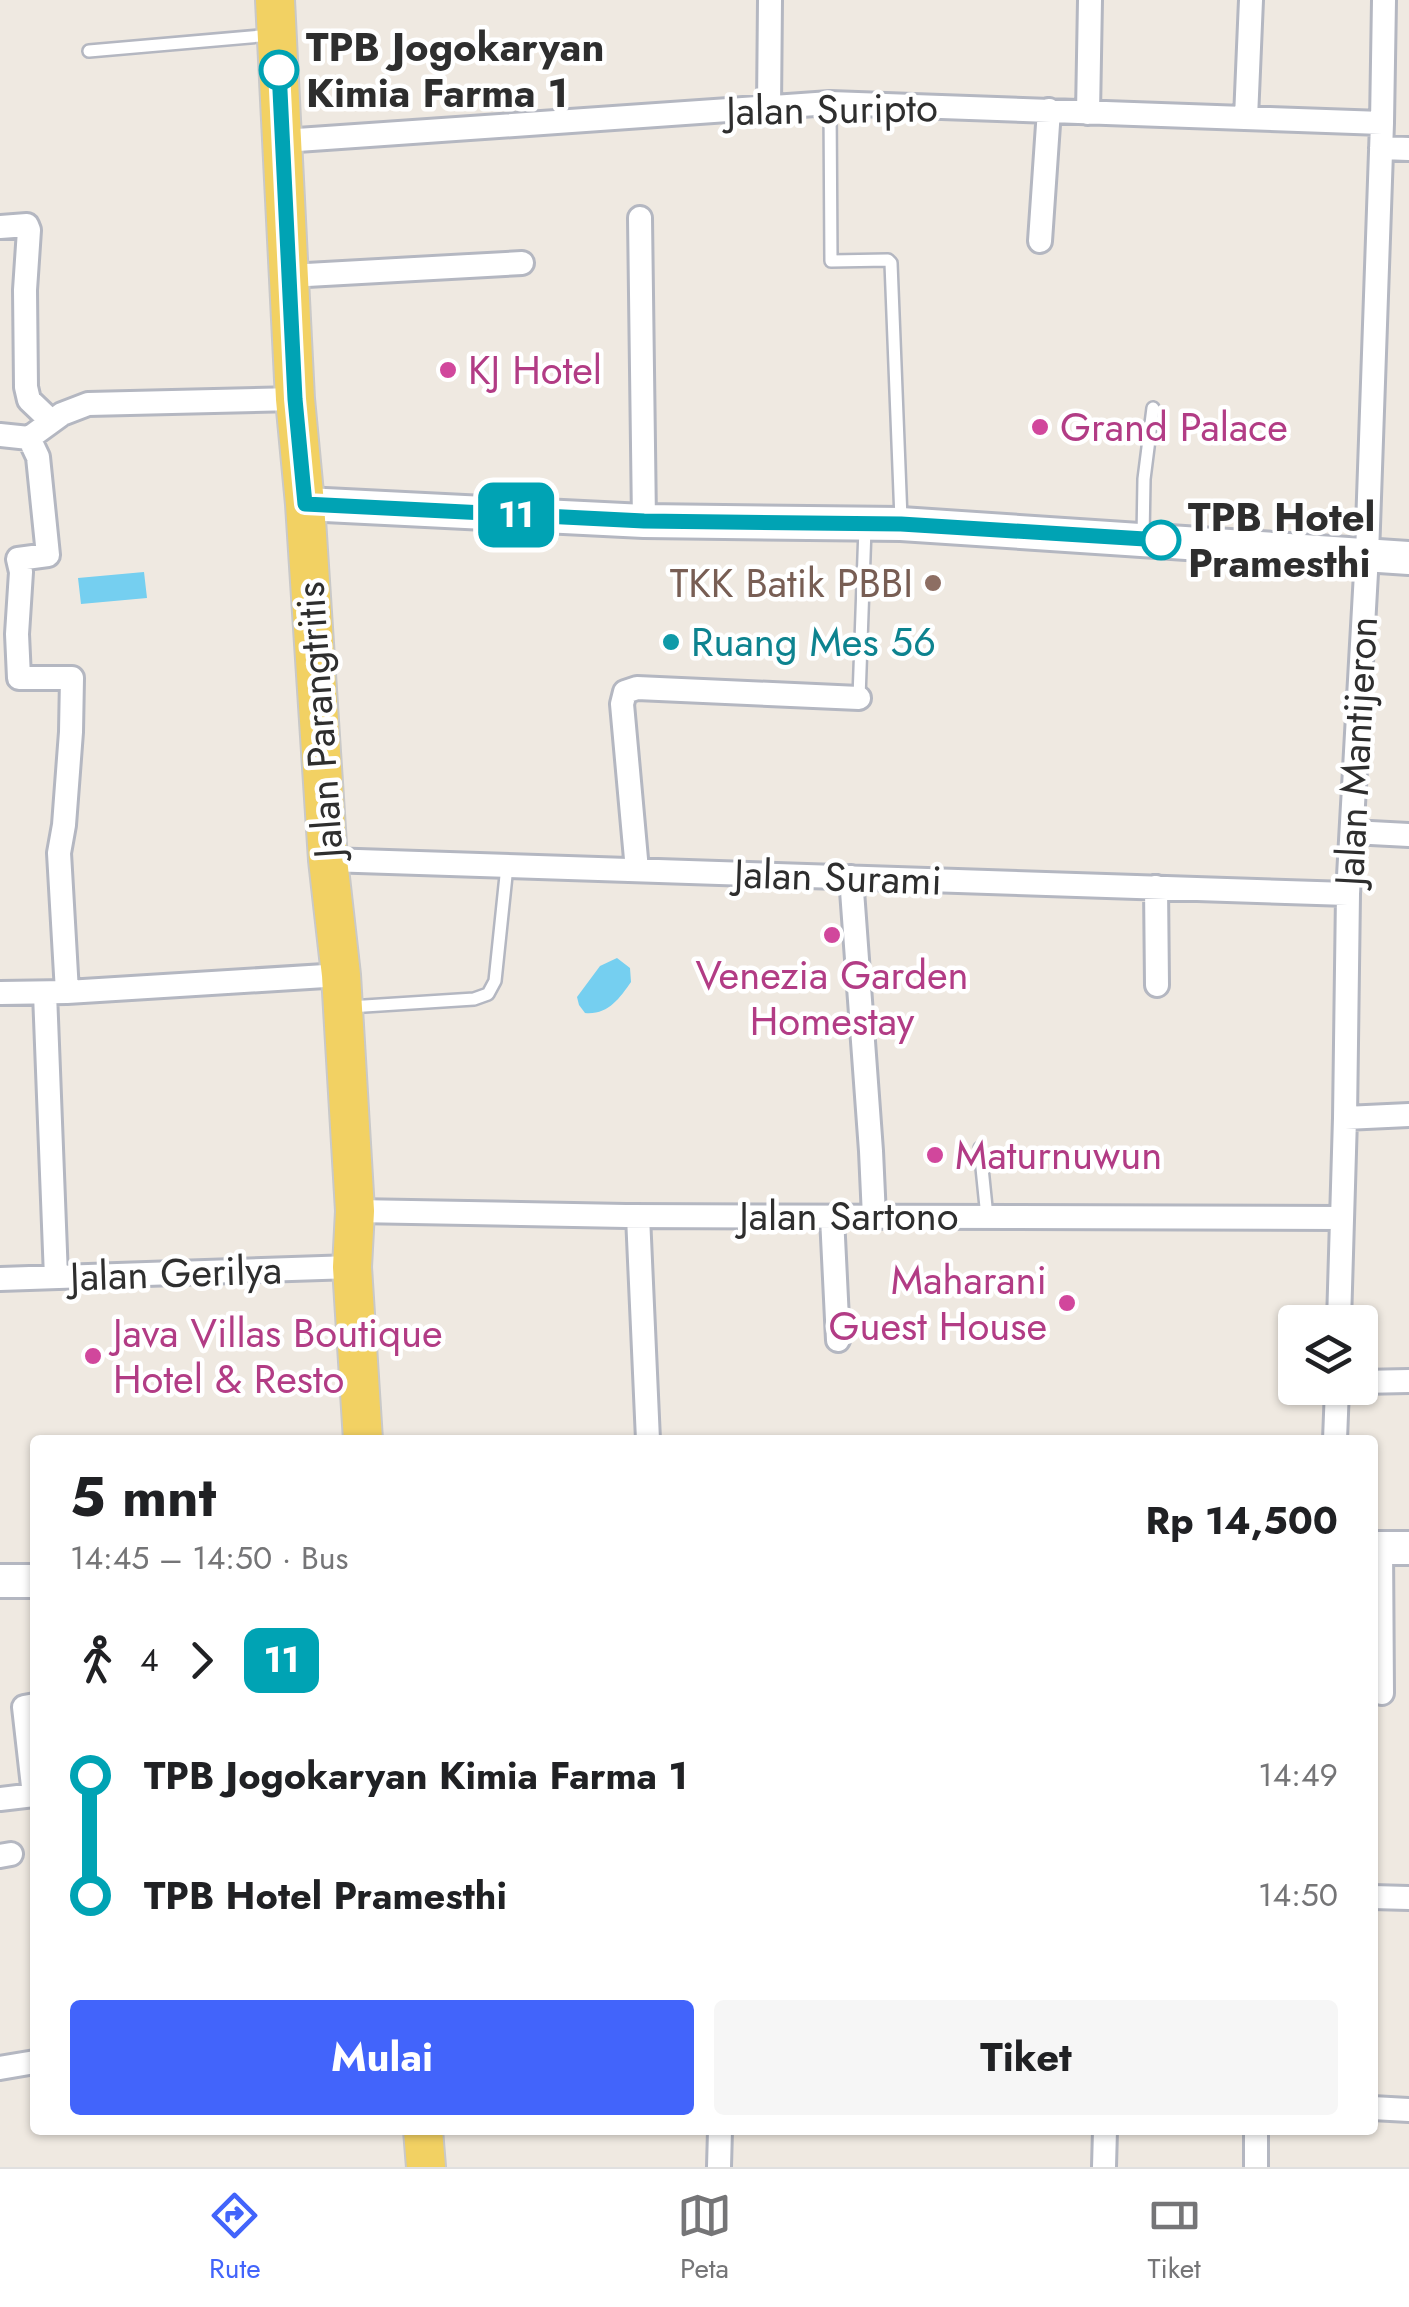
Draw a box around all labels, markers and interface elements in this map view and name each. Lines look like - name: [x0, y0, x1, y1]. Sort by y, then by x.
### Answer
- place label: TPB Jogokaryan Kimia Farma 1: [306, 18, 604, 122]
- marker: TPB Jogokaryan Kimia Farma 1: [260, 51, 298, 89]
- street label: Jalan Suripto: [721, 78, 938, 140]
- place label: KJ Hotel: [468, 341, 602, 399]
- marker: KJ Hotel: [437, 359, 459, 381]
- place label: Grand Palace: [1060, 398, 1288, 456]
- marker: Grand Palace: [1029, 416, 1051, 438]
- line badge: 11: [471, 482, 561, 548]
- place label: TPB Hotel Pramesthi: [1188, 488, 1375, 592]
- text: 11: [498, 490, 534, 540]
- marker: TPB Hotel Pramesthi: [1142, 521, 1180, 559]
- place label: TKK Batik PBBI: [670, 554, 913, 612]
- marker: TKK Batik PBBI: [922, 572, 944, 594]
- street label: Jalan Parangtritis: [280, 580, 358, 865]
- place label: Ruang Mes 56: [691, 613, 936, 671]
- street label: Jalan Mantijeron: [1320, 615, 1392, 892]
- marker: Ruang Mes 56: [660, 631, 682, 653]
- street label: Jalan Surami: [728, 844, 943, 910]
- marker: Venezia Garden Homestay: [821, 924, 843, 946]
- place label: Venezia Garden Homestay: [695, 946, 969, 1050]
- place label: Maturnuwun: [955, 1126, 1162, 1184]
- marker: Maturnuwun: [924, 1144, 946, 1166]
- street label: Jalan Sartono: [734, 1187, 959, 1245]
- street label: Jalan Gerilya: [64, 1240, 283, 1306]
- place label: Maharani Guest House: [829, 1251, 1047, 1355]
- marker: Maharani Guest House: [1056, 1292, 1078, 1314]
- place label: Java Villas Boutique Hotel & Resto: [108, 1304, 443, 1408]
- map controls: [1278, 1305, 1378, 1405]
- button: layers: [1278, 1305, 1378, 1405]
- marker: Java Villas Boutique Hotel & Resto: [82, 1345, 104, 1367]
- text: 5 mnt: [70, 1457, 216, 1537]
- text: Rp 14,500: [1146, 1493, 1338, 1548]
- text: 14:45 – 14:50 · Bus: [70, 1535, 349, 1581]
- icon: walk: [70, 1633, 125, 1688]
- icon: forward: [174, 1633, 229, 1688]
- text: 11: [264, 1635, 299, 1685]
- text: 4: [140, 1637, 159, 1683]
- text: TPB Jogokaryan Kimia Farma 1: [144, 1748, 688, 1803]
- text: 14:49: [1258, 1752, 1338, 1798]
- text: TPB Hotel Pramesthi: [144, 1868, 507, 1923]
- text: 14:50: [1258, 1872, 1338, 1918]
- button: Mulai: [70, 2000, 694, 2115]
- button: Tiket: [714, 2000, 1338, 2115]
- tab: Rute: [207, 2188, 262, 2289]
- tab: Peta: [677, 2188, 732, 2289]
- tab: Tiket: [1147, 2188, 1202, 2289]

